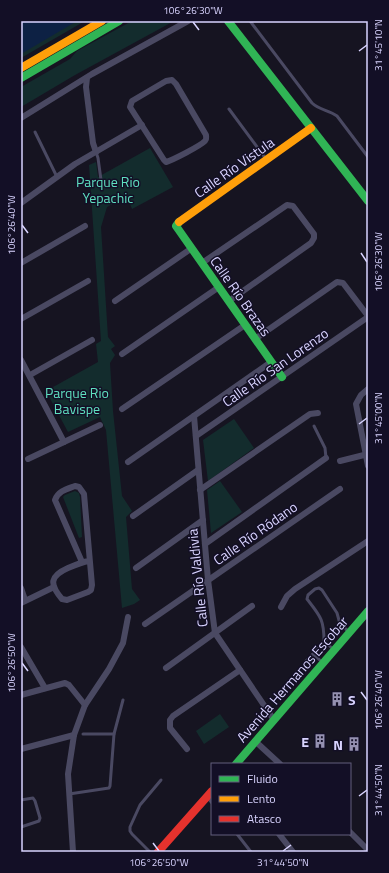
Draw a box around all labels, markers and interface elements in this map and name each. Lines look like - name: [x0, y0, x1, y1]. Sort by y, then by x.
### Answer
- text: 106°26'30"W: [163, 3, 223, 18]
- text: 31°45'10"N: [371, 19, 386, 71]
- street label: Calle Río Vistula: [190, 132, 278, 202]
- park label: Parque Rio Yepachic: [76, 171, 140, 208]
- text: 106°26'40"W: [4, 195, 19, 255]
- text: 106°26'30"W: [371, 232, 386, 292]
- street label: Calle Río Brazas: [205, 252, 277, 340]
- street label: Calle Río San Lorenzo: [218, 322, 332, 412]
- park label: Parque Rio Bavispe: [45, 382, 109, 419]
- text: 31°45'00"N: [371, 392, 386, 444]
- street label: Calle Río Ródano: [209, 496, 301, 570]
- street label: Calle Río Valdivia: [181, 528, 213, 628]
- street label: Avenida Hermanos Escobar: [233, 613, 351, 745]
- text: 106°26'50"W: [4, 633, 19, 693]
- text: 106°26'40"W: [371, 670, 386, 730]
- place label: S: [348, 689, 356, 710]
- building icon: S: [329, 691, 345, 707]
- place label: E: [301, 733, 309, 749]
- building icon: E: [312, 733, 328, 749]
- place label: N: [333, 734, 343, 755]
- building icon: N: [346, 736, 362, 752]
- legend: [211, 763, 351, 835]
- text: 31°44'50"N: [371, 764, 386, 816]
- text: Fluido: [247, 769, 278, 788]
- text: Lento: [247, 789, 276, 808]
- text: Atasco: [247, 809, 281, 828]
- text: 106°26'50"W: [129, 855, 189, 870]
- text: 31°44'50"N: [257, 855, 309, 870]

